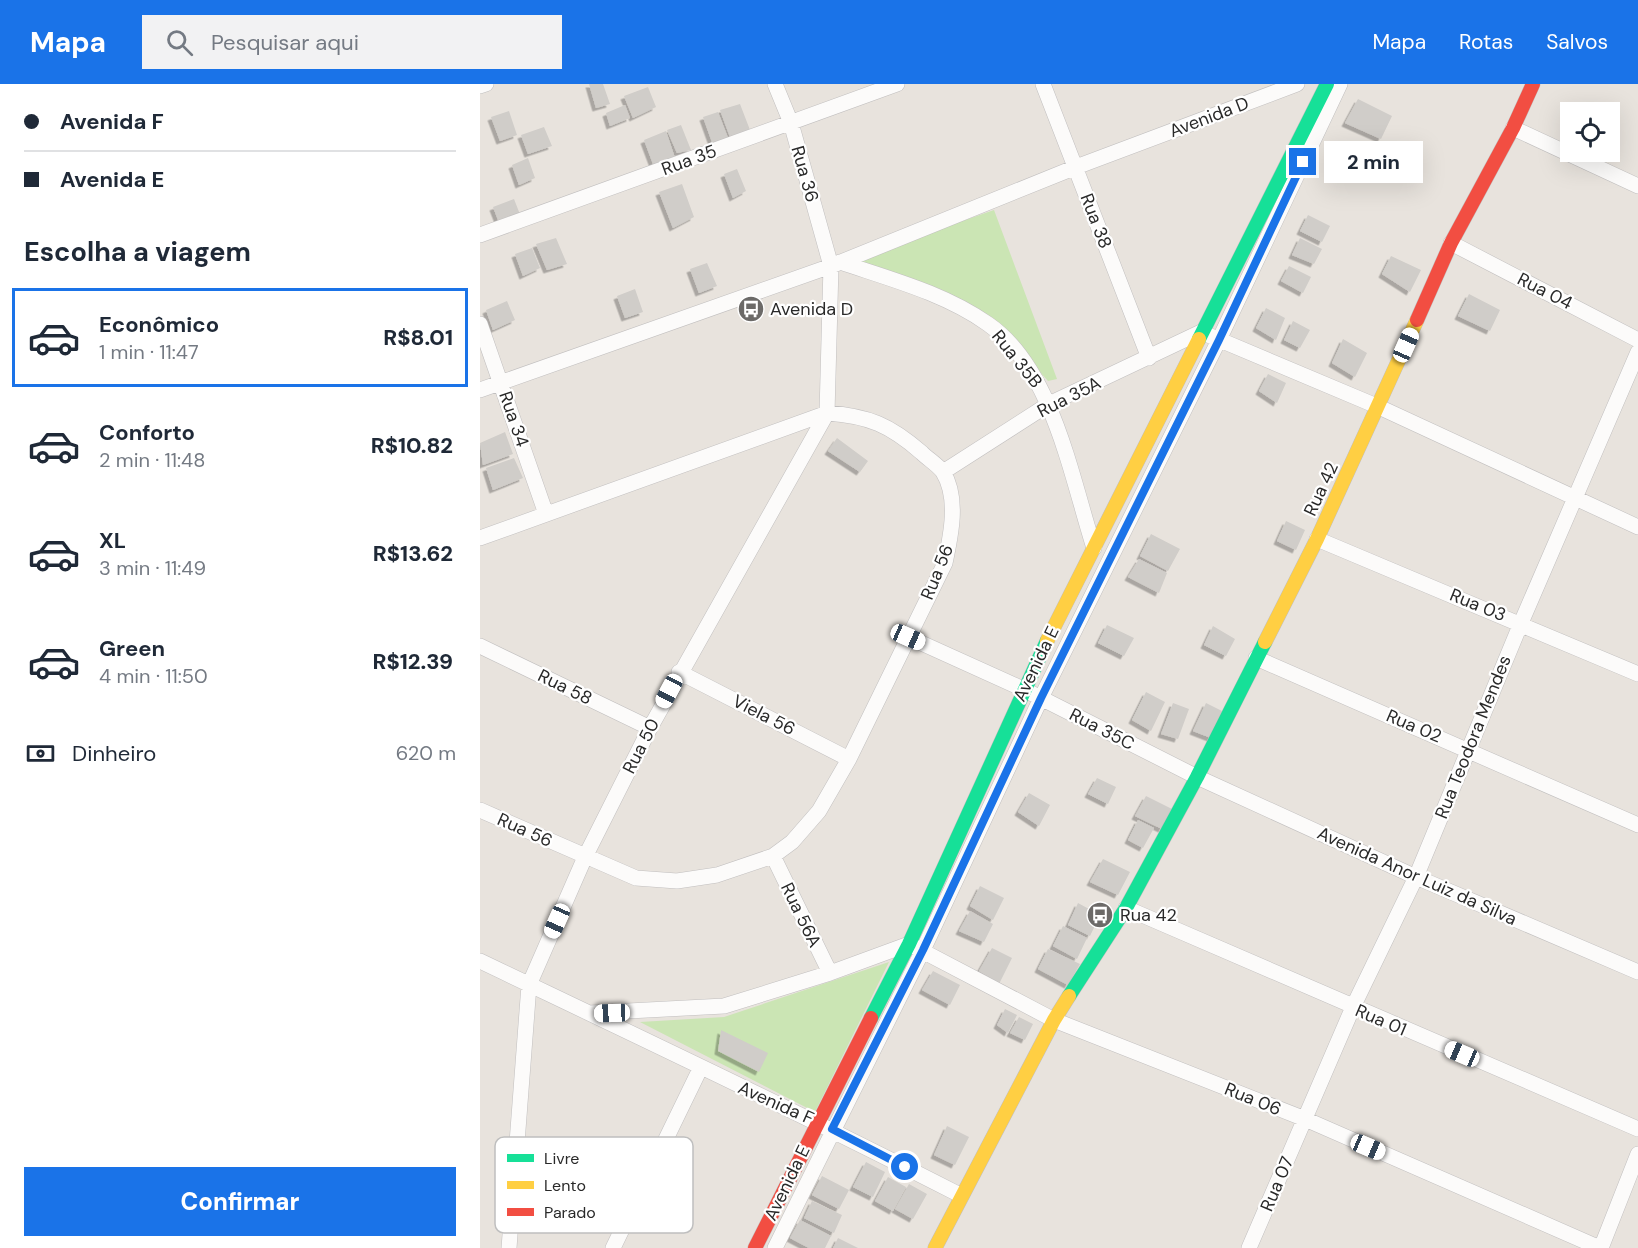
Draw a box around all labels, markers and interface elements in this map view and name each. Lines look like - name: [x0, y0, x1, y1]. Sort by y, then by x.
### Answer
- search box: [142, 15, 562, 69]
- text: Mapa: [30, 24, 106, 61]
- icon: search: [163, 26, 196, 59]
- text: Pesquisar aqui: [211, 28, 359, 57]
- text: Mapa: [1372, 28, 1426, 56]
- text: Rotas: [1459, 28, 1513, 56]
- text: Salvos: [1546, 28, 1608, 56]
- street label: Avenida D: [1166, 91, 1252, 143]
- map controls: [1560, 102, 1620, 162]
- button: locate: [1560, 102, 1620, 162]
- text: Avenida F: [60, 107, 164, 136]
- street label: Rua 35: [658, 139, 720, 181]
- callout: 2 min: [1324, 141, 1423, 183]
- street label: Rua 36: [786, 143, 824, 205]
- route end: [1289, 148, 1316, 175]
- text: 2 min: [1347, 149, 1400, 175]
- text: Avenida E: [60, 165, 164, 194]
- street label: Rua 38: [1075, 190, 1117, 252]
- text: Escolha a viagem: [24, 234, 251, 269]
- street label: Rua 04: [1513, 267, 1577, 315]
- bus stop icon: Avenida D: [736, 294, 766, 324]
- place label: Avenida D: [770, 297, 853, 321]
- text: Econômico: [99, 310, 219, 339]
- icon: car: [27, 311, 81, 365]
- text: R$8.01: [383, 323, 453, 352]
- street label: Rua 35B: [986, 325, 1048, 393]
- car: [1390, 325, 1422, 365]
- text: 1 min · 11:47: [99, 339, 199, 365]
- street label: Rua 35A: [1033, 371, 1105, 423]
- street label: Rua 34: [493, 388, 535, 450]
- text: Conforto: [99, 418, 195, 447]
- icon: car: [27, 419, 81, 473]
- text: R$10.82: [371, 431, 453, 460]
- text: 2 min · 11:48: [99, 447, 205, 473]
- street label: Rua 42: [1298, 458, 1344, 520]
- text: XL: [99, 526, 126, 555]
- icon: car: [27, 527, 81, 581]
- text: R$13.62: [373, 539, 453, 568]
- street label: Rua 56: [915, 541, 959, 603]
- text: 3 min · 11:49: [99, 555, 206, 581]
- street label: Rua 03: [1446, 583, 1510, 627]
- car: [888, 621, 928, 653]
- street label: Avenida E: [1007, 622, 1065, 706]
- text: Green: [99, 634, 165, 663]
- icon: car: [27, 635, 81, 689]
- text: R$12.39: [372, 647, 453, 676]
- street label: Rua Teodora Mendes: [1429, 652, 1517, 822]
- text: 4 min · 11:50: [99, 663, 208, 689]
- street label: Rua 58: [534, 664, 596, 710]
- car: [653, 671, 685, 711]
- street label: Viela 56: [728, 689, 800, 741]
- street label: Rua 35C: [1065, 702, 1139, 756]
- street label: Rua 02: [1383, 704, 1445, 748]
- street label: Rua 50: [617, 714, 665, 778]
- icon: cash: [24, 737, 57, 770]
- text: Dinheiro: [72, 739, 156, 768]
- text: 620 m: [396, 740, 456, 766]
- street label: Rua 56: [494, 807, 556, 853]
- street label: Avenida Anor Luiz da Silva: [1314, 821, 1520, 931]
- street label: Rua 56A: [775, 879, 827, 951]
- bus stop icon: Rua 42: [1085, 900, 1115, 930]
- car: [541, 901, 573, 941]
- place label: Rua 42: [1120, 903, 1177, 927]
- street label: Rua 01: [1352, 998, 1410, 1042]
- car: [594, 1003, 630, 1023]
- car: [1442, 1039, 1482, 1069]
- street label: Avenida F: [734, 1076, 818, 1130]
- street label: Rua 06: [1221, 1077, 1285, 1121]
- car: [1348, 1132, 1388, 1162]
- legend: [495, 1137, 693, 1233]
- street label: Avenida E: [758, 1141, 816, 1225]
- text: Livre: [544, 1148, 579, 1169]
- route start: [891, 1153, 918, 1180]
- street label: Rua 07: [1255, 1153, 1299, 1215]
- button: Confirmar: [24, 1167, 456, 1236]
- text: Lento: [544, 1175, 586, 1196]
- text: Parado: [544, 1202, 596, 1223]

